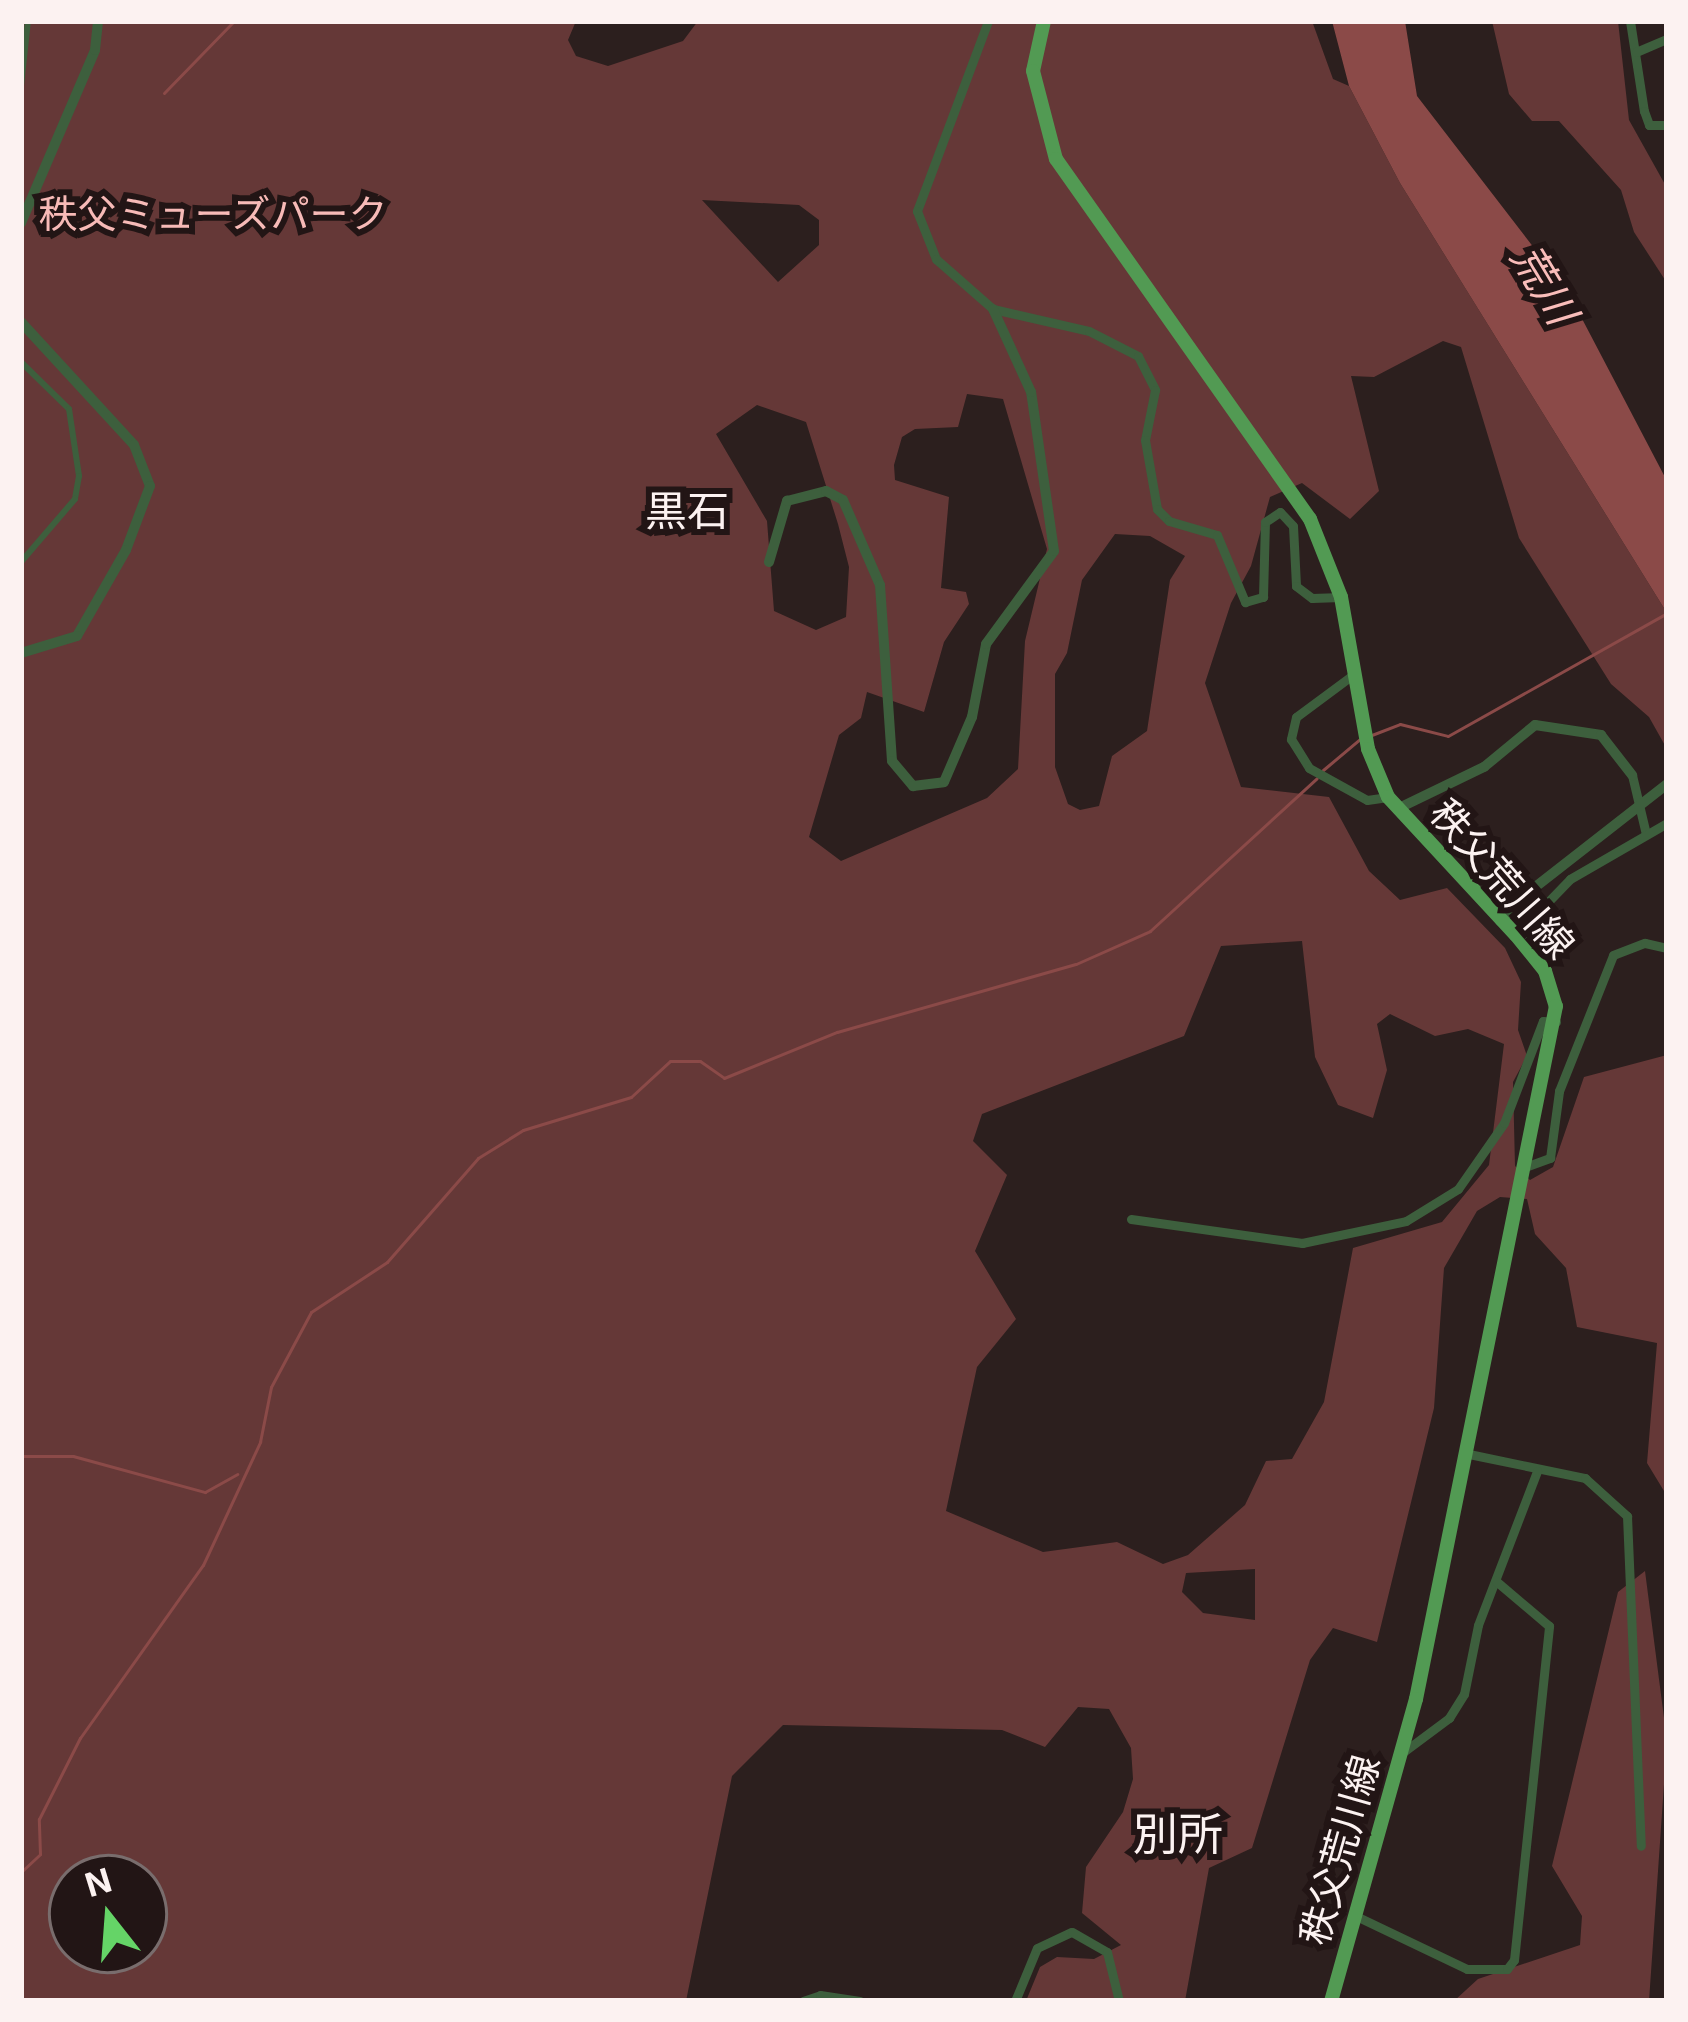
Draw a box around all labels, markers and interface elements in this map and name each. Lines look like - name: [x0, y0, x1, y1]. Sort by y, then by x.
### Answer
- park label: 秩父ミューズパーク: [38, 191, 388, 237]
- water label: 荒川: [1501, 235, 1587, 333]
- district label: 黒石: [645, 486, 729, 536]
- street label: 秩父荒川線: [1420, 790, 1584, 968]
- street label: 秩父荒川線: [1291, 1750, 1389, 1950]
- district label: 別所: [1133, 1807, 1223, 1861]
- north arrow: [48, 1854, 168, 1974]
- text: N: [80, 1860, 116, 1905]

